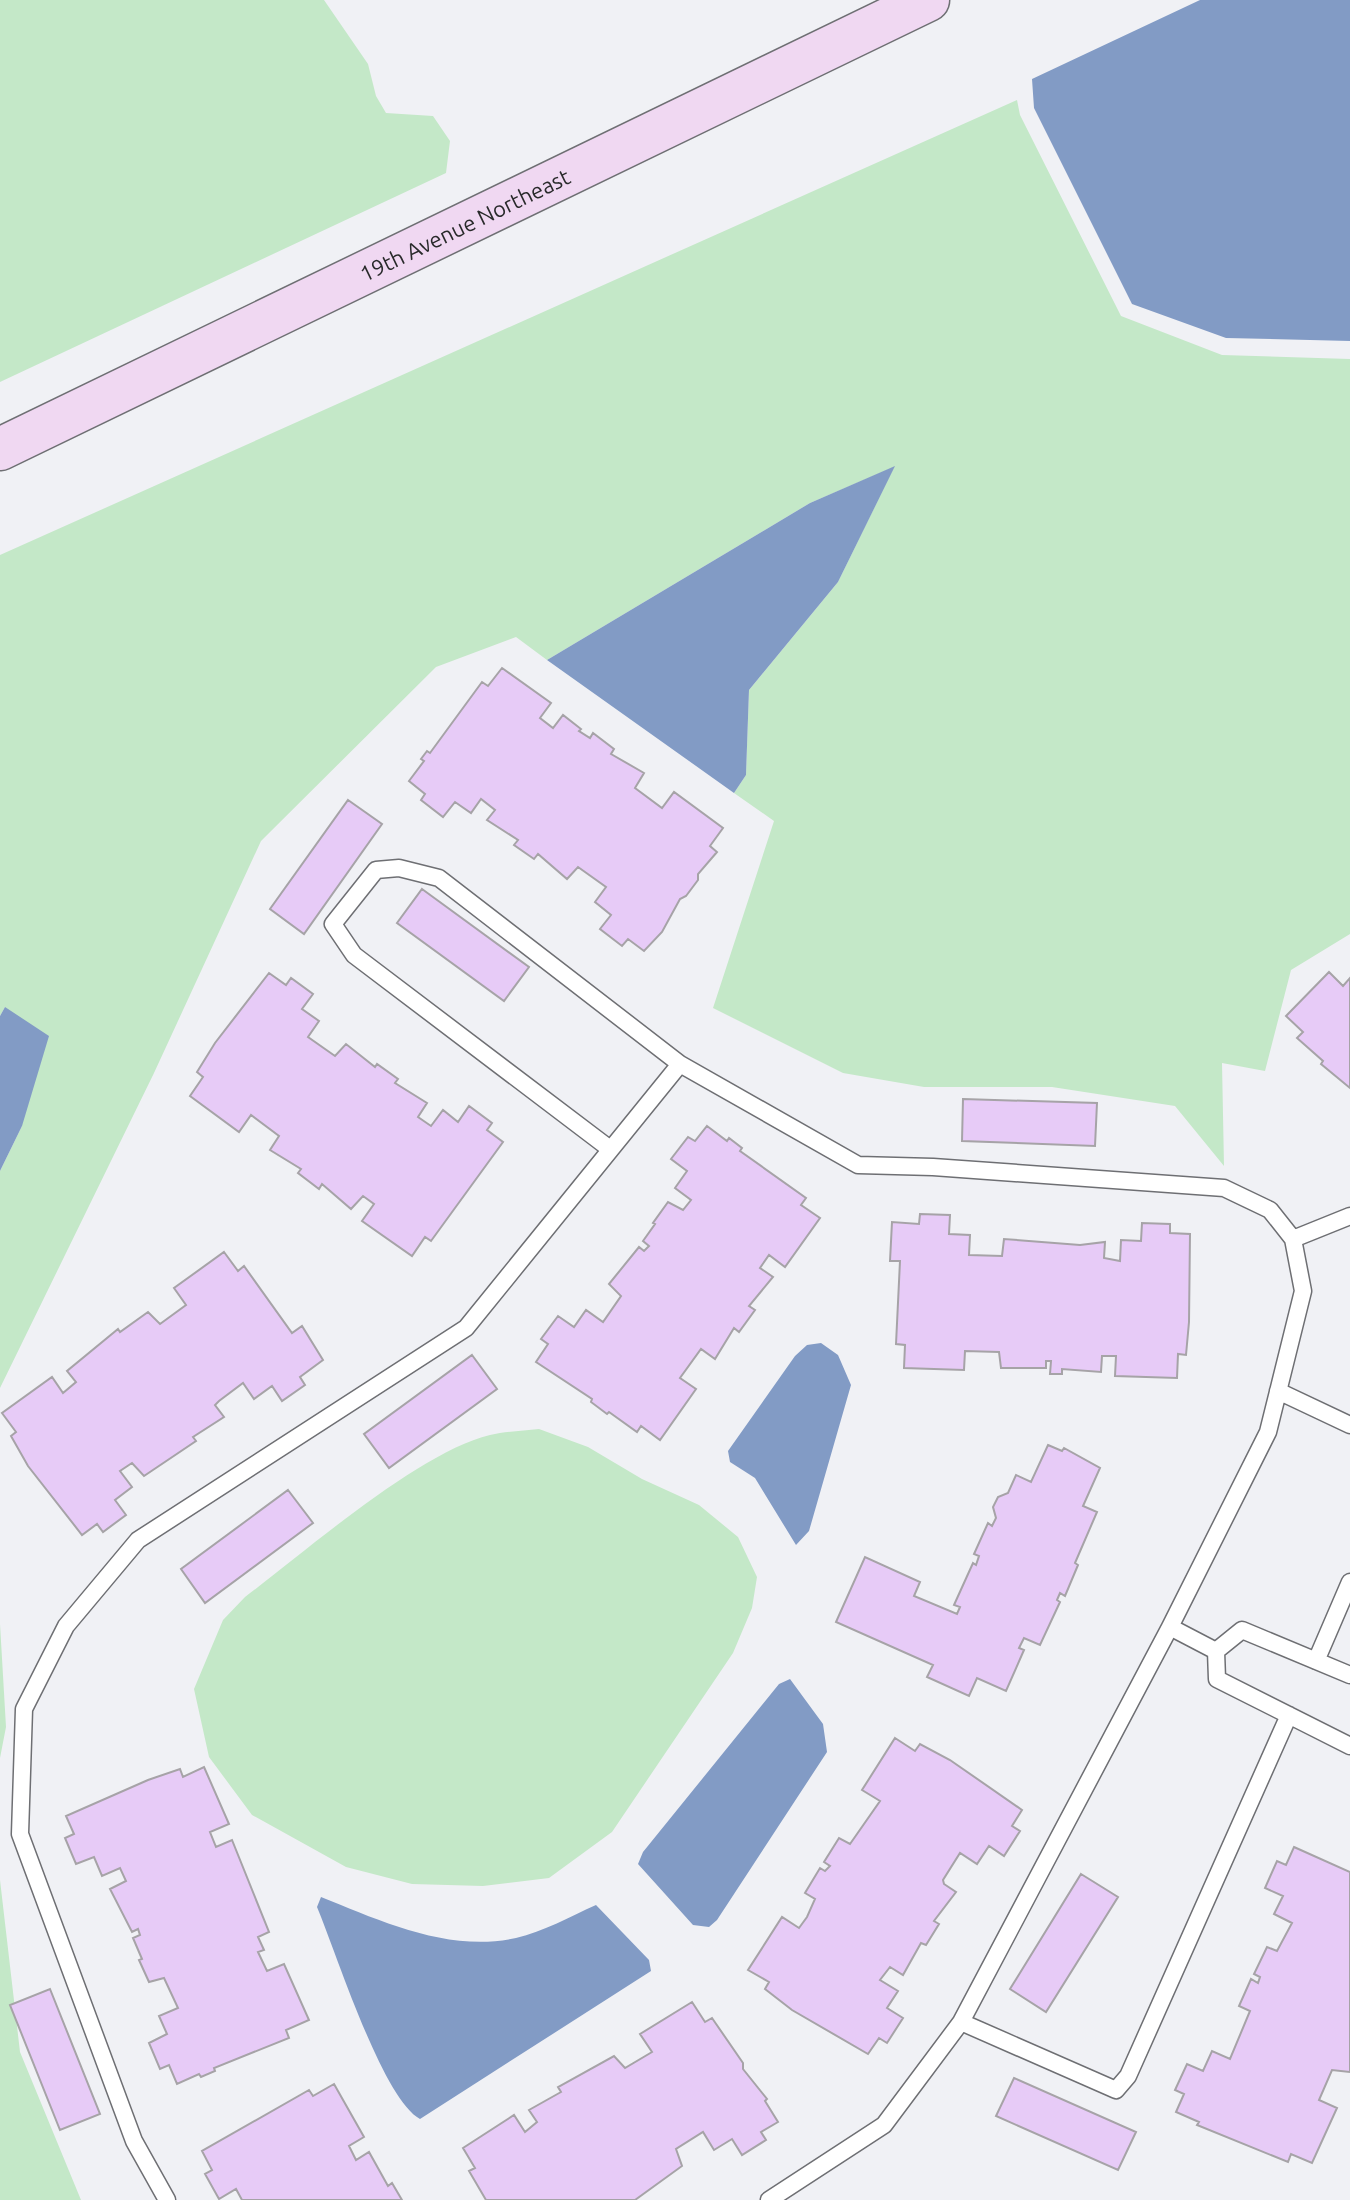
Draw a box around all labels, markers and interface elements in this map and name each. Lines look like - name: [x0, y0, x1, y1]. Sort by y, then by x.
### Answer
- street label: 19th Avenue Northeast: [355, 163, 574, 286]

